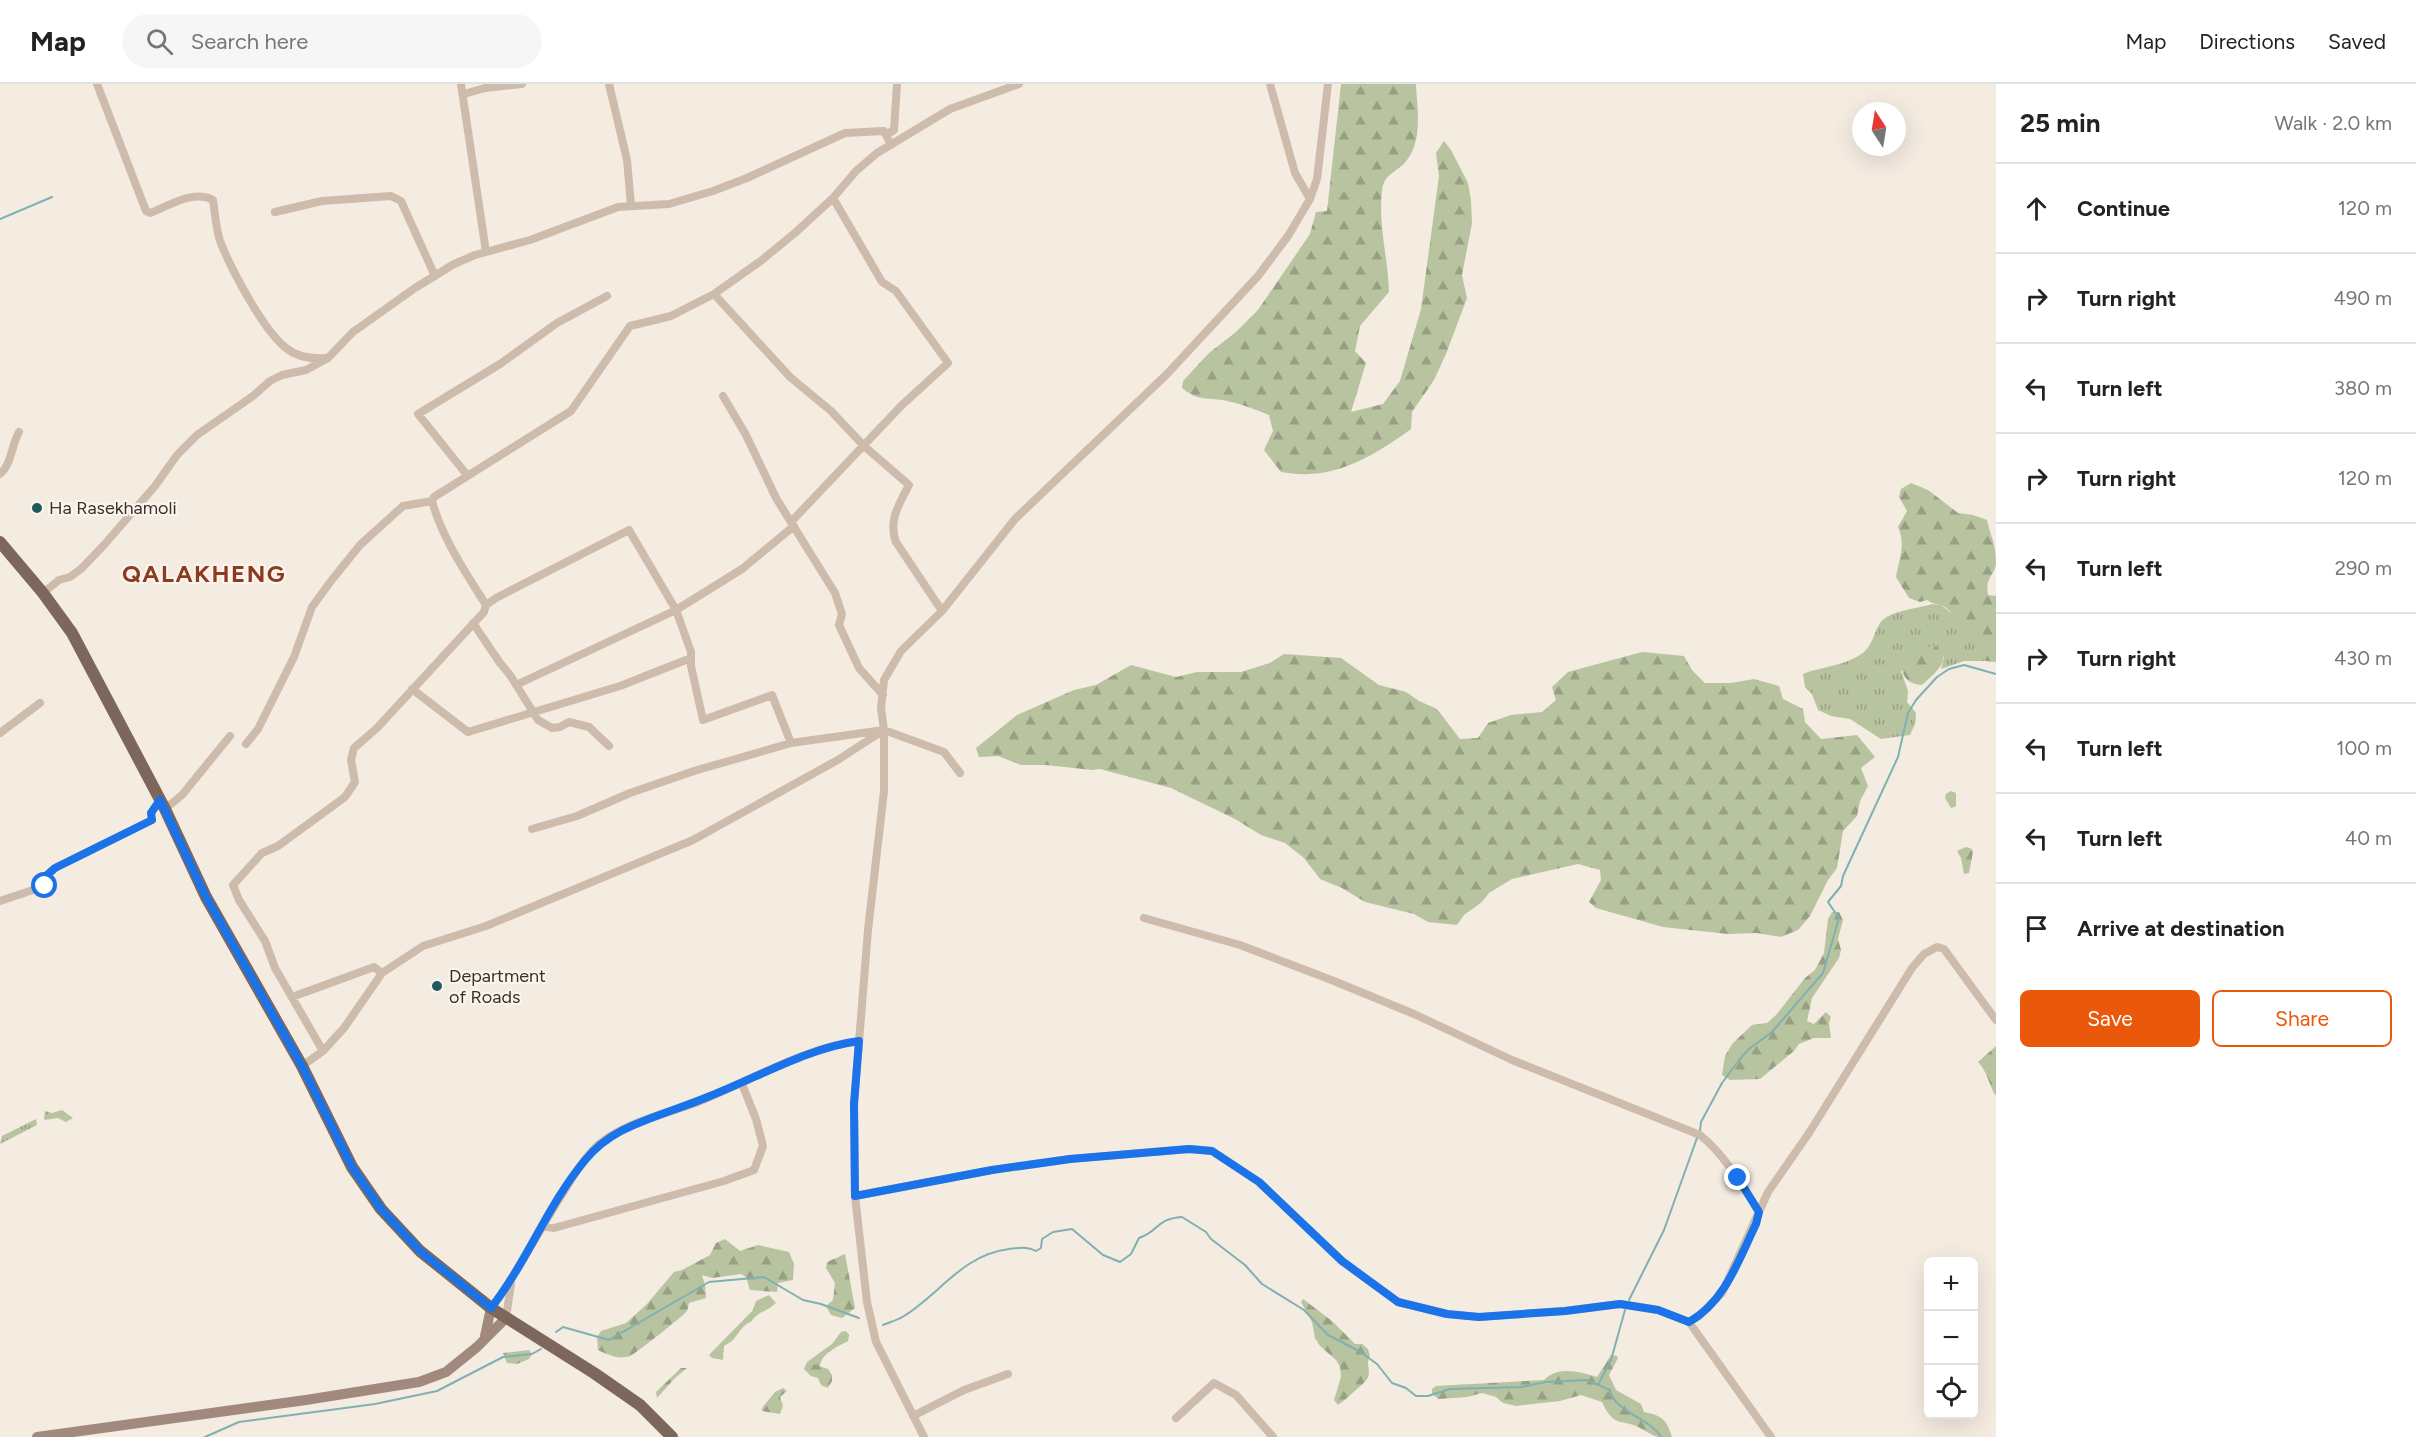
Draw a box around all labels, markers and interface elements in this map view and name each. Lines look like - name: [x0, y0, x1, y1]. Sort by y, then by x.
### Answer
- search box: [122, 14, 542, 68]
- text: Map: [30, 24, 86, 58]
- icon: search: [143, 25, 176, 58]
- text: Search here: [191, 28, 308, 55]
- text: Map: [2125, 29, 2166, 54]
- text: Directions: [2199, 29, 2295, 54]
- text: Saved: [2328, 29, 2386, 54]
- north arrow: [1852, 102, 1906, 156]
- text: 25 min: [2020, 107, 2101, 139]
- text: Walk · 2.0 km: [2275, 111, 2392, 135]
- icon: ahead: [2020, 192, 2053, 225]
- text: Continue: [2077, 195, 2170, 222]
- text: 120 m: [2338, 196, 2392, 220]
- icon: right: [2020, 282, 2053, 315]
- text: Turn right: [2077, 285, 2176, 312]
- text: 490 m: [2333, 286, 2392, 310]
- icon: left: [2020, 372, 2053, 405]
- text: Turn left: [2077, 375, 2163, 402]
- text: 380 m: [2334, 376, 2392, 400]
- icon: right: [2020, 462, 2053, 495]
- text: Turn right: [2077, 465, 2176, 492]
- text: 120 m: [2338, 466, 2392, 490]
- place label: Ha Rasekhamoli: [49, 497, 177, 519]
- marker: Ha Rasekhamoli: [30, 501, 44, 515]
- icon: left: [2020, 552, 2053, 585]
- text: Turn left: [2077, 555, 2163, 582]
- text: 290 m: [2335, 556, 2392, 580]
- district label: QALAKHENG: [122, 559, 286, 588]
- icon: right: [2020, 642, 2053, 675]
- text: Turn right: [2077, 645, 2176, 672]
- text: 430 m: [2334, 646, 2392, 670]
- icon: left: [2020, 732, 2053, 765]
- text: Turn left: [2077, 735, 2163, 762]
- text: 100 m: [2336, 736, 2392, 760]
- icon: left: [2020, 822, 2053, 855]
- text: Turn left: [2077, 825, 2163, 852]
- text: 40 m: [2345, 826, 2392, 850]
- route start: [31, 872, 57, 898]
- icon: arrive: [2020, 912, 2053, 945]
- text: Arrive at destination: [2077, 915, 2285, 942]
- place label: Department of Roads: [449, 965, 546, 1008]
- marker: Department of Roads: [430, 979, 444, 993]
- button: Save: [2020, 990, 2200, 1047]
- button: Share: [2212, 990, 2392, 1047]
- route end: [1724, 1164, 1750, 1190]
- map controls: [1924, 1257, 1978, 1419]
- button: +: [1924, 1257, 1978, 1311]
- button: −: [1924, 1311, 1978, 1365]
- button: locate: [1924, 1365, 1978, 1419]

